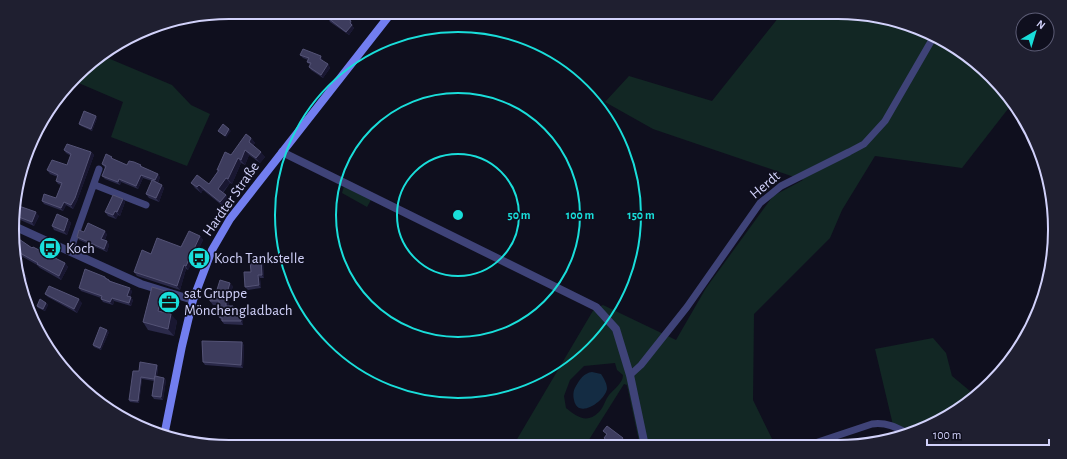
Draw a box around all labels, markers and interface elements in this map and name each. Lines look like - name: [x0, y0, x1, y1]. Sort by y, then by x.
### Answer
- north arrow: [1015, 12, 1055, 52]
- text: N: [1034, 18, 1047, 31]
- street label: Hardter Straße: [200, 159, 262, 239]
- street label: Herdt: [747, 168, 783, 202]
- centre of rings: [451, 208, 465, 222]
- text: 50 m: [508, 209, 531, 221]
- text: 100 m: [566, 209, 594, 221]
- text: 150 m: [627, 209, 655, 221]
- bus stop icon: Koch: [37, 235, 63, 261]
- place label: Koch: [66, 241, 95, 256]
- bus stop icon: Koch Tankstelle: [186, 245, 212, 271]
- place label: Koch Tankstelle: [214, 251, 304, 266]
- place label: sat Gruppe Mönchengladbach: [184, 286, 293, 318]
- office icon: sat Gruppe Mönchengladbach: [156, 289, 182, 315]
- scale bar: [927, 421, 1049, 447]
- text: 100 m: [933, 429, 961, 441]

